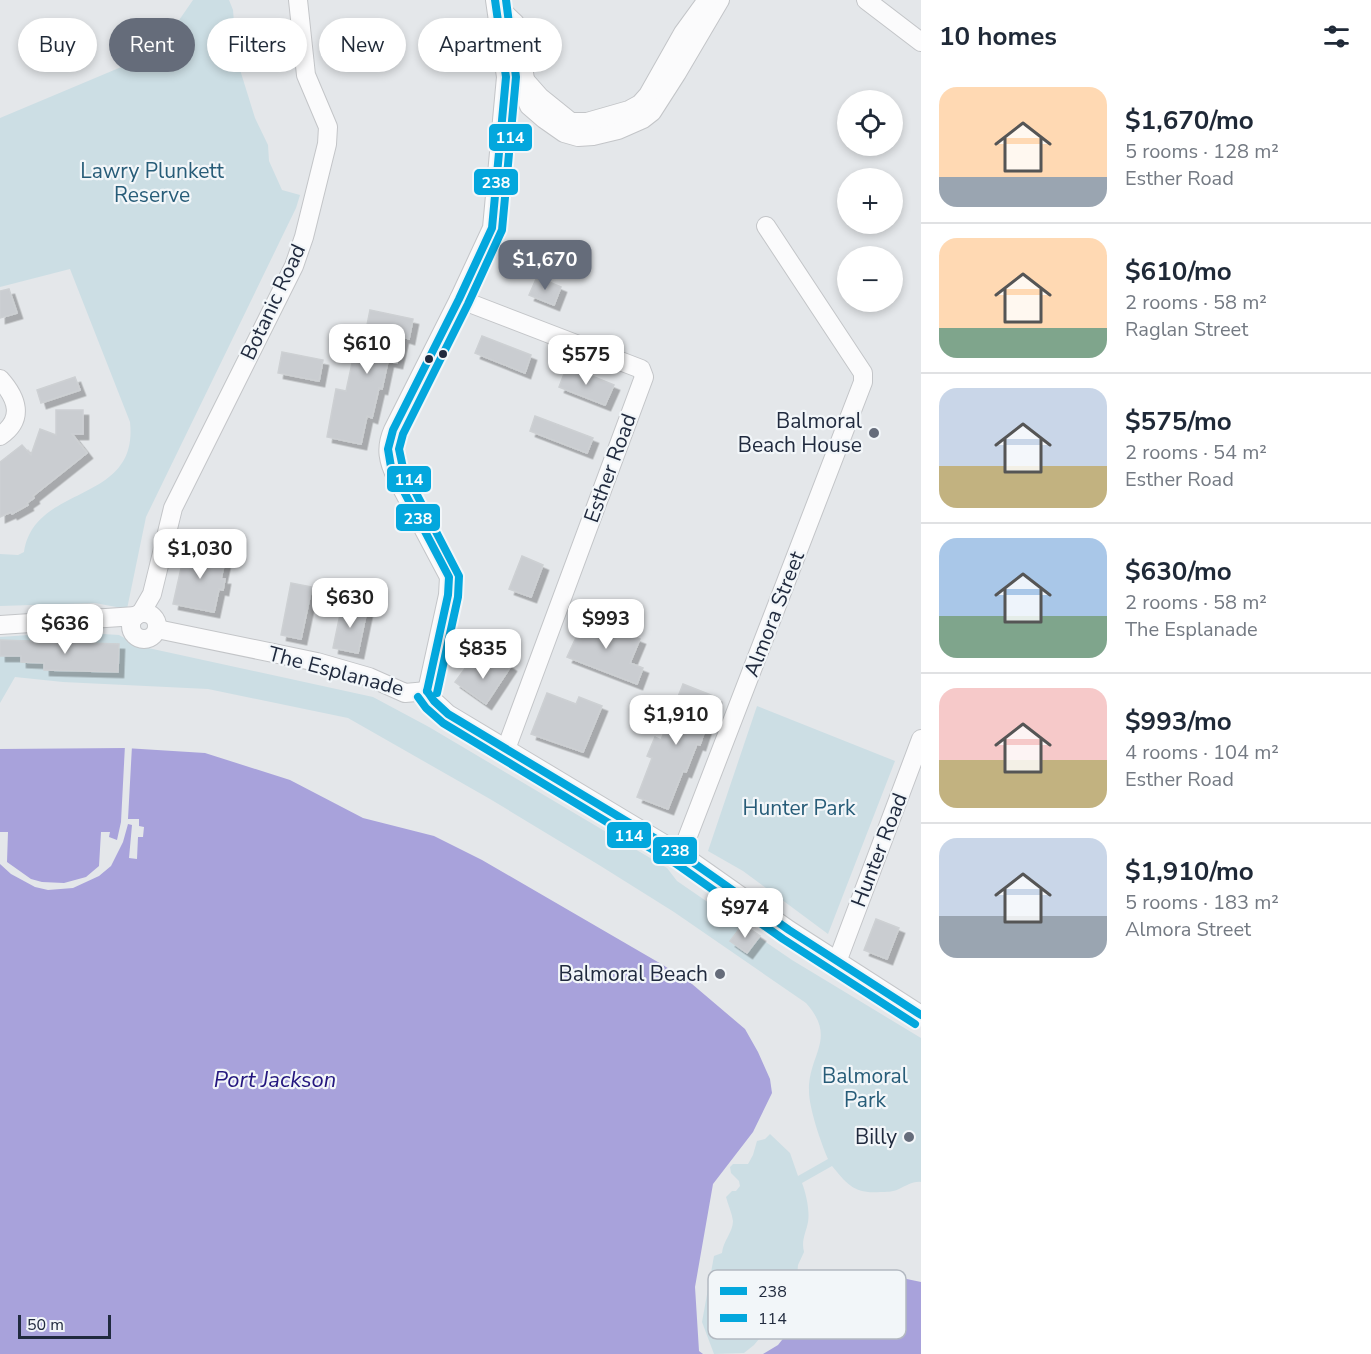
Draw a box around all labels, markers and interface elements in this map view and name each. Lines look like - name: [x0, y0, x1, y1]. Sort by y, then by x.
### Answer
- chip: Buy: [18, 18, 97, 72]
- chip: Rent: [109, 18, 195, 72]
- chip: Filters: [207, 18, 307, 72]
- chip: New: [319, 18, 406, 72]
- chip: Apartment: [418, 18, 562, 72]
- text: 10 homes: [939, 19, 1057, 54]
- icon: filters: [1320, 20, 1353, 53]
- map controls: [837, 90, 903, 312]
- button: locate: [837, 90, 903, 156]
- text: $1,670/mo: [1125, 103, 1254, 138]
- icon: home: [987, 111, 1059, 183]
- line badge: 114: [488, 123, 533, 152]
- text: 114: [496, 127, 525, 149]
- text: 5 rooms · 128 m²: [1125, 138, 1279, 165]
- park label: Lawry Plunkett Reserve: [80, 157, 224, 209]
- text: Esther Road: [1125, 165, 1234, 192]
- line badge: 238: [473, 168, 519, 196]
- button: +: [837, 168, 903, 234]
- text: 238: [482, 172, 510, 194]
- street label: Botanic Road: [234, 239, 312, 365]
- pin: $1,670: [496, 240, 594, 291]
- text: $1,670: [513, 246, 577, 273]
- button: −: [837, 246, 903, 312]
- text: $610/mo: [1125, 254, 1232, 289]
- icon: home: [987, 262, 1059, 334]
- text: 2 rooms · 58 m²: [1125, 289, 1267, 316]
- text: Raglan Street: [1125, 316, 1248, 343]
- pin: $610: [331, 324, 403, 375]
- text: $610: [343, 330, 391, 357]
- pin: $575: [550, 335, 622, 386]
- text: $575: [562, 341, 610, 368]
- unlabelled marker: [437, 348, 449, 360]
- unlabelled marker: [423, 353, 435, 365]
- text: $575/mo: [1125, 404, 1232, 439]
- place label: Balmoral Beach House: [738, 407, 863, 459]
- street label: Esther Road: [577, 410, 643, 526]
- icon: home: [987, 412, 1059, 484]
- marker: Balmoral Beach House: [867, 426, 881, 440]
- text: 2 rooms · 54 m²: [1125, 439, 1267, 466]
- line badge: 114: [386, 465, 432, 493]
- text: Esther Road: [1125, 466, 1234, 493]
- text: 114: [395, 469, 424, 491]
- line badge: 238: [395, 503, 441, 532]
- text: 238: [404, 508, 432, 530]
- pin: $1,030: [151, 529, 249, 580]
- text: $1,030: [168, 535, 232, 562]
- street label: Almora Street: [737, 547, 811, 681]
- text: $630/mo: [1125, 554, 1232, 589]
- icon: home: [987, 562, 1059, 634]
- pin: $630: [314, 578, 386, 629]
- text: $630: [326, 584, 374, 611]
- text: 2 rooms · 58 m²: [1125, 589, 1267, 616]
- pin: $993: [570, 599, 642, 650]
- pin: $636: [29, 604, 101, 655]
- text: $993: [582, 605, 630, 632]
- text: $636: [41, 610, 89, 637]
- text: The Esplanade: [1125, 616, 1258, 643]
- pin: $835: [447, 629, 519, 680]
- text: $835: [459, 635, 507, 662]
- street label: The Esplanade: [265, 639, 407, 703]
- pin: $1,910: [627, 695, 725, 746]
- text: $1,910: [644, 701, 708, 728]
- text: $993/mo: [1125, 704, 1232, 739]
- icon: home: [987, 712, 1059, 784]
- text: 4 rooms · 104 m²: [1125, 739, 1279, 766]
- text: Esther Road: [1125, 766, 1234, 793]
- street label: Hunter Road: [844, 789, 914, 911]
- park label: Hunter Park: [743, 794, 856, 822]
- line badge: 114: [606, 821, 652, 849]
- text: 114: [615, 825, 644, 847]
- line badge: 238: [652, 836, 698, 865]
- text: 238: [661, 840, 689, 862]
- text: $1,910/mo: [1125, 854, 1254, 889]
- icon: home: [987, 862, 1059, 934]
- pin: $974: [709, 888, 781, 939]
- text: 5 rooms · 183 m²: [1125, 889, 1279, 916]
- text: $974: [721, 894, 769, 921]
- text: Almora Street: [1125, 916, 1251, 943]
- place label: Balmoral Beach: [559, 960, 708, 988]
- marker: Balmoral Beach: [713, 967, 727, 981]
- park label: Balmoral Park: [822, 1062, 909, 1114]
- water label: Port Jackson: [214, 1065, 336, 1095]
- place label: Billy: [855, 1123, 897, 1151]
- marker: Billy: [902, 1130, 916, 1144]
- legend: [708, 1270, 906, 1339]
- text: 238: [758, 1281, 787, 1303]
- text: 114: [758, 1308, 787, 1330]
- scale bar: [18, 1312, 111, 1340]
- text: 50 m: [27, 1314, 64, 1336]

